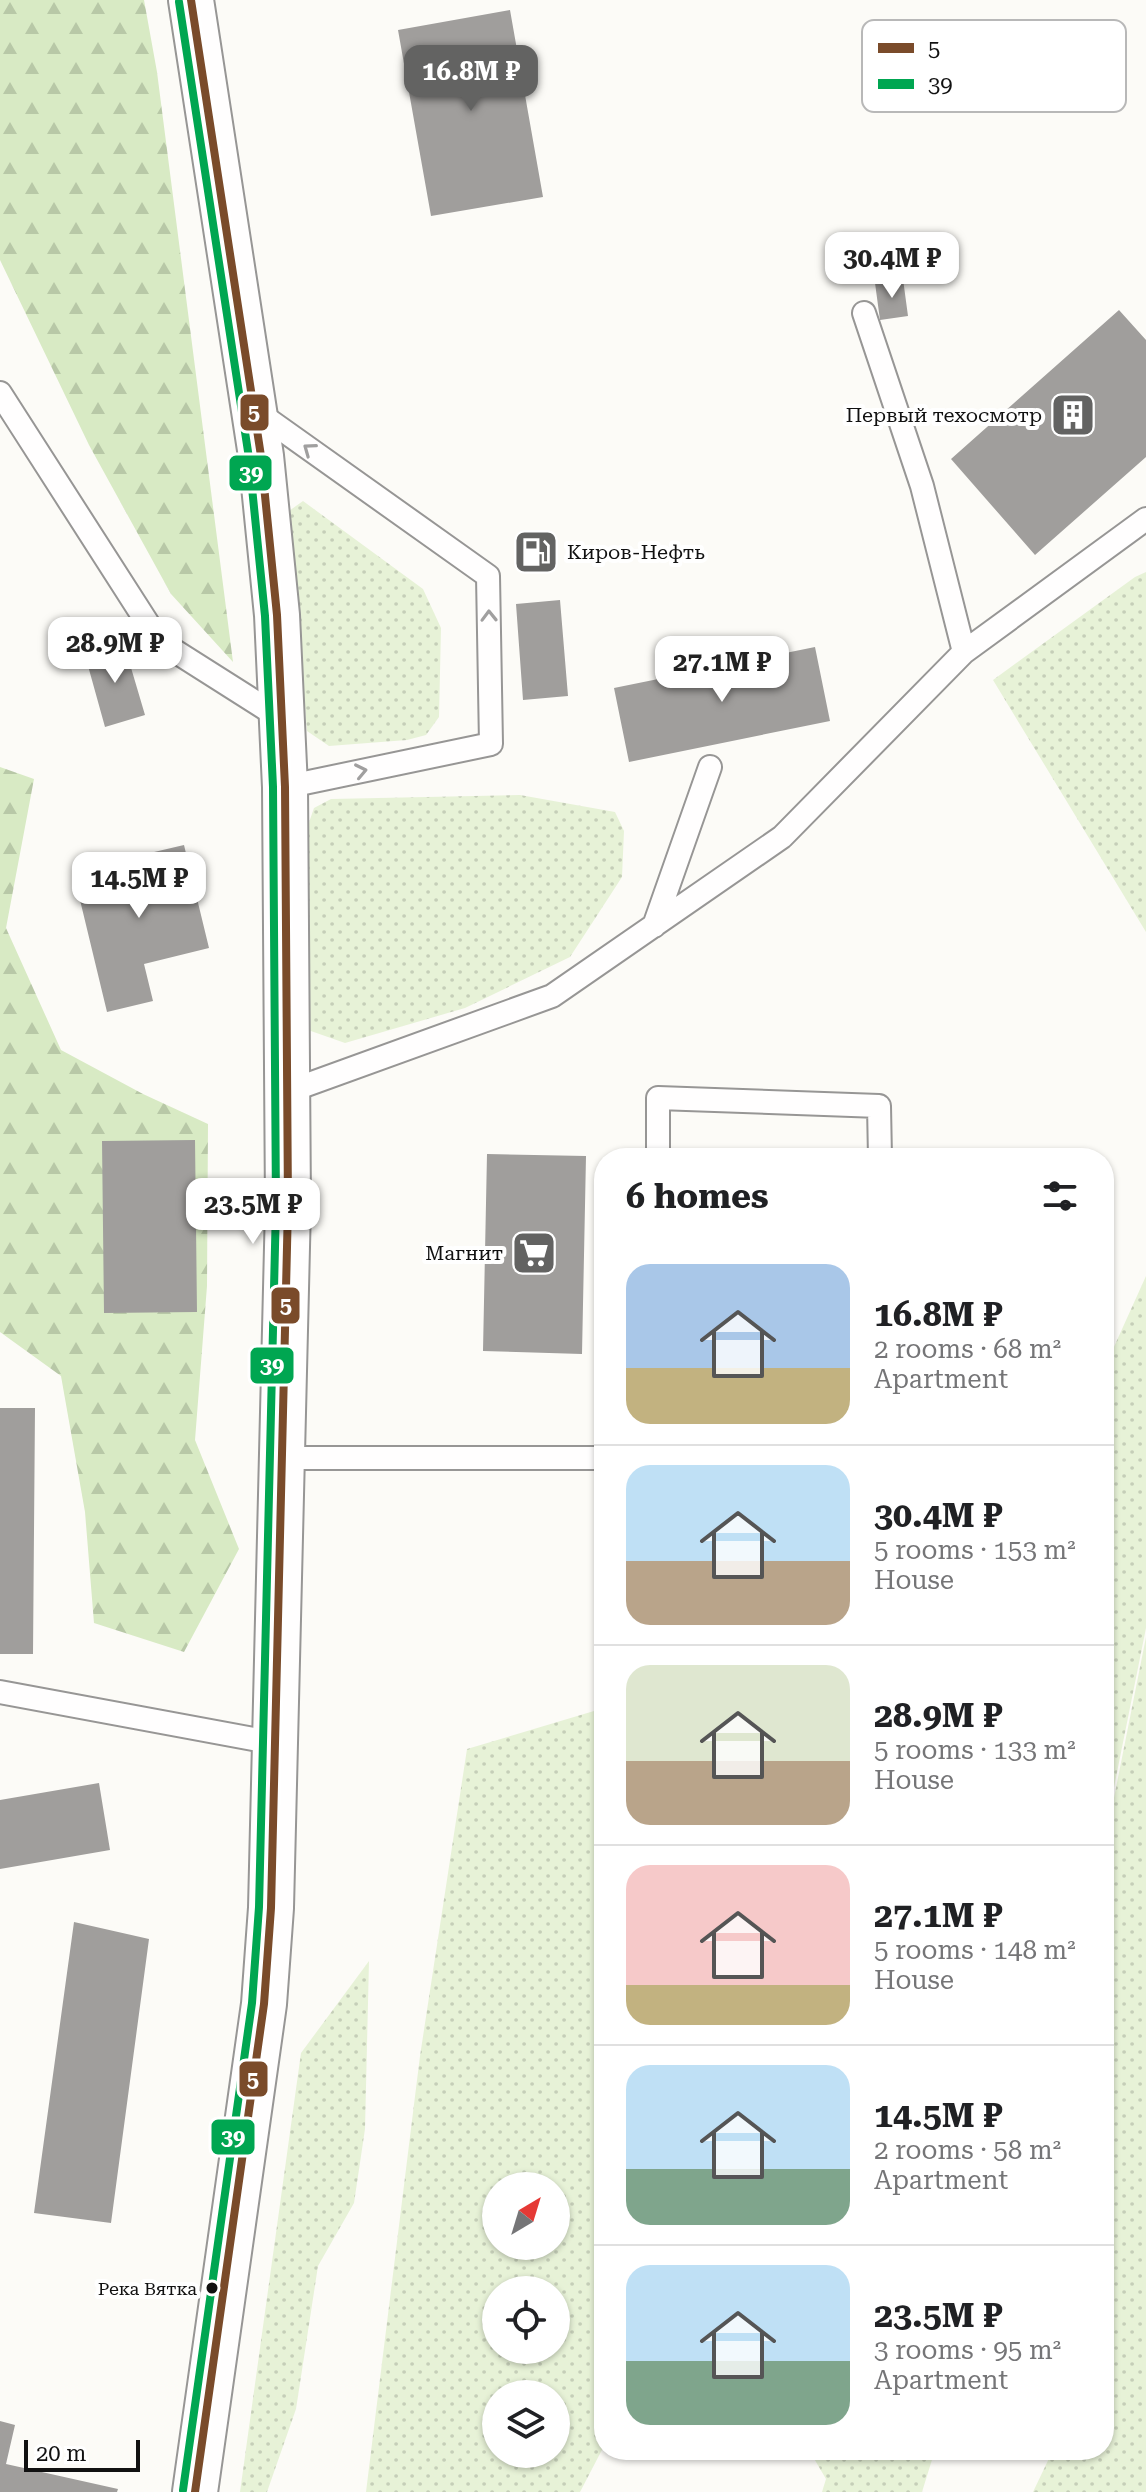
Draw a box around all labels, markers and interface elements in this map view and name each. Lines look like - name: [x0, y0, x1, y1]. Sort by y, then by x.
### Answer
- legend: [862, 20, 1126, 112]
- text: 5: [928, 36, 940, 61]
- pin: 16.8M ₽: [397, 45, 545, 113]
- text: 16.8M ₽: [422, 56, 520, 86]
- text: 39: [928, 72, 953, 97]
- pin: 30.4M ₽: [818, 232, 966, 300]
- text: 30.4M ₽: [843, 243, 941, 273]
- building icon: Первый техосмотр: [1049, 391, 1097, 439]
- line badge: 5: [239, 393, 270, 432]
- text: 5: [248, 400, 260, 425]
- place label: Первый техосмотр: [846, 403, 1042, 427]
- one-way arrow: [303, 444, 318, 459]
- line badge: 39: [228, 454, 273, 492]
- text: 39: [239, 461, 263, 486]
- fuel station icon: Киров-Нефть: [512, 528, 560, 576]
- place label: Киров-Нефть: [567, 540, 705, 564]
- one-way arrow: [480, 609, 498, 622]
- pin: 28.9M ₽: [41, 617, 189, 685]
- text: 28.9M ₽: [66, 628, 164, 658]
- pin: 27.1M ₽: [648, 636, 796, 704]
- text: 27.1M ₽: [673, 647, 771, 677]
- one-way arrow: [354, 763, 367, 780]
- pin: 14.5M ₽: [65, 852, 213, 920]
- text: 14.5M ₽: [90, 863, 188, 893]
- icon: filters: [1038, 1174, 1082, 1218]
- text: 6 homes: [626, 1176, 769, 1216]
- pin: 23.5M ₽: [179, 1178, 327, 1246]
- text: 23.5M ₽: [204, 1189, 302, 1219]
- supermarket icon: Магнит: [510, 1229, 558, 1277]
- place label: Магнит: [425, 1241, 503, 1265]
- line badge: 5: [270, 1286, 301, 1325]
- text: 5: [280, 1293, 292, 1318]
- text: 16.8M ₽: [874, 1294, 1002, 1334]
- icon: home: [690, 1296, 786, 1392]
- text: 2 rooms · 68 m²: [874, 1334, 1061, 1364]
- line badge: 39: [249, 1346, 295, 1385]
- text: 39: [260, 1353, 284, 1378]
- text: Apartment: [874, 1364, 1008, 1394]
- text: 30.4M ₽: [874, 1495, 1002, 1535]
- icon: home: [690, 1497, 786, 1593]
- text: 5 rooms · 153 m²: [874, 1535, 1076, 1565]
- text: House: [874, 1565, 954, 1595]
- text: 28.9M ₽: [874, 1695, 1002, 1735]
- icon: home: [690, 1697, 786, 1793]
- text: 5 rooms · 133 m²: [874, 1735, 1076, 1765]
- text: House: [874, 1765, 954, 1795]
- text: 27.1M ₽: [874, 1895, 1002, 1935]
- icon: home: [690, 1897, 786, 1993]
- text: 5 rooms · 148 m²: [874, 1935, 1076, 1965]
- text: House: [874, 1965, 954, 1995]
- line badge: 5: [238, 2060, 269, 2098]
- text: 5: [247, 2067, 259, 2092]
- text: 14.5M ₽: [874, 2095, 1002, 2135]
- icon: home: [690, 2097, 786, 2193]
- line badge: 39: [210, 2118, 256, 2156]
- text: 39: [221, 2125, 245, 2150]
- text: 2 rooms · 58 m²: [874, 2135, 1061, 2165]
- text: Apartment: [874, 2165, 1008, 2195]
- north arrow: [482, 2172, 570, 2260]
- map controls: [482, 2172, 570, 2468]
- button: locate: [482, 2276, 570, 2364]
- place label: Река Вятка: [98, 2278, 197, 2299]
- marker: Река Вятка: [204, 2280, 220, 2296]
- text: 23.5M ₽: [874, 2295, 1002, 2335]
- icon: home: [690, 2297, 786, 2393]
- text: 3 rooms · 95 m²: [874, 2335, 1061, 2365]
- text: Apartment: [874, 2365, 1008, 2395]
- button: layers: [482, 2380, 570, 2468]
- scale bar: [24, 2436, 140, 2472]
- text: 20 m: [36, 2441, 86, 2466]

